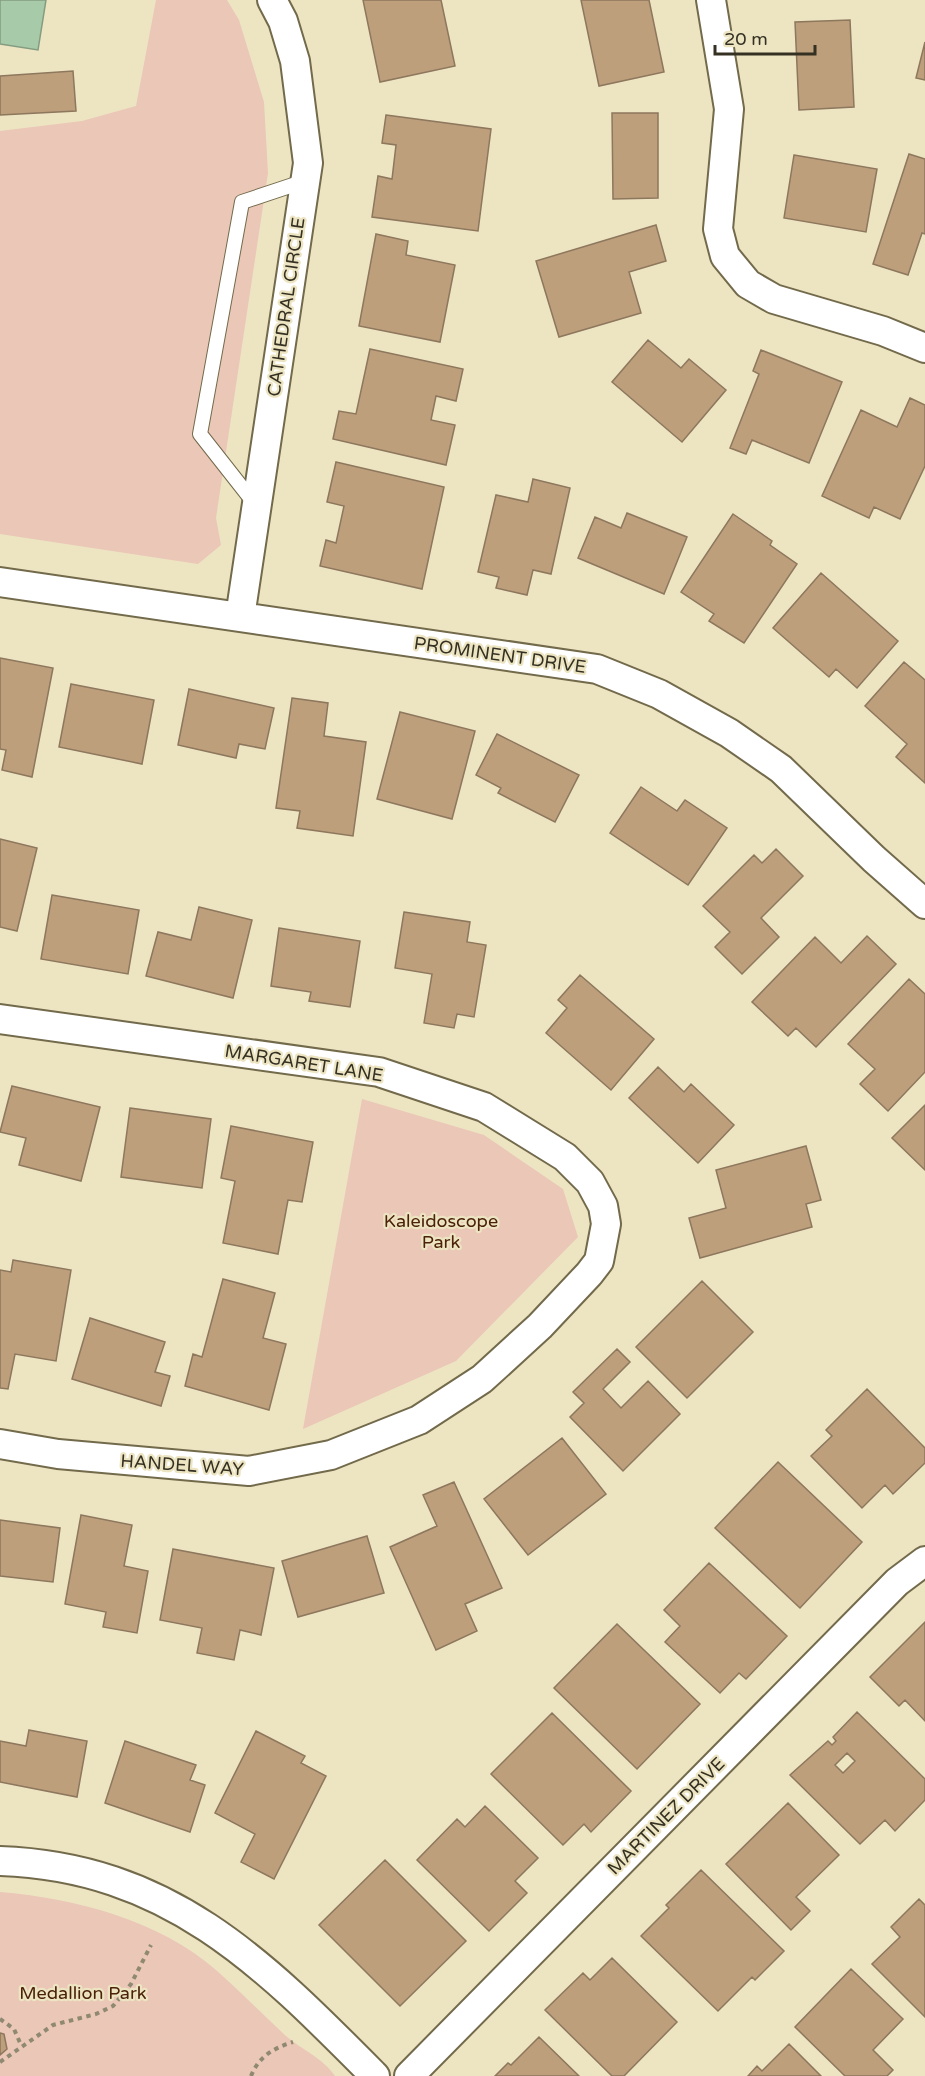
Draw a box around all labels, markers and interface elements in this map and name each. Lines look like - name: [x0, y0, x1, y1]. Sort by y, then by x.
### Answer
- scale bar: [715, 18, 816, 56]
- text: 20 m: [724, 28, 768, 50]
- street label: CATHEDRAL CIRCLE: [263, 216, 309, 398]
- street label: PROMINENT DRIVE: [413, 632, 587, 678]
- street label: MARGARET LANE: [223, 1040, 385, 1086]
- park label: Kaleidoscope Park: [384, 1210, 498, 1253]
- street label: HANDEL WAY: [120, 1450, 245, 1480]
- street label: MARTINEZ DRIVE: [603, 1753, 729, 1879]
- park label: Medallion Park: [19, 1982, 147, 2004]

